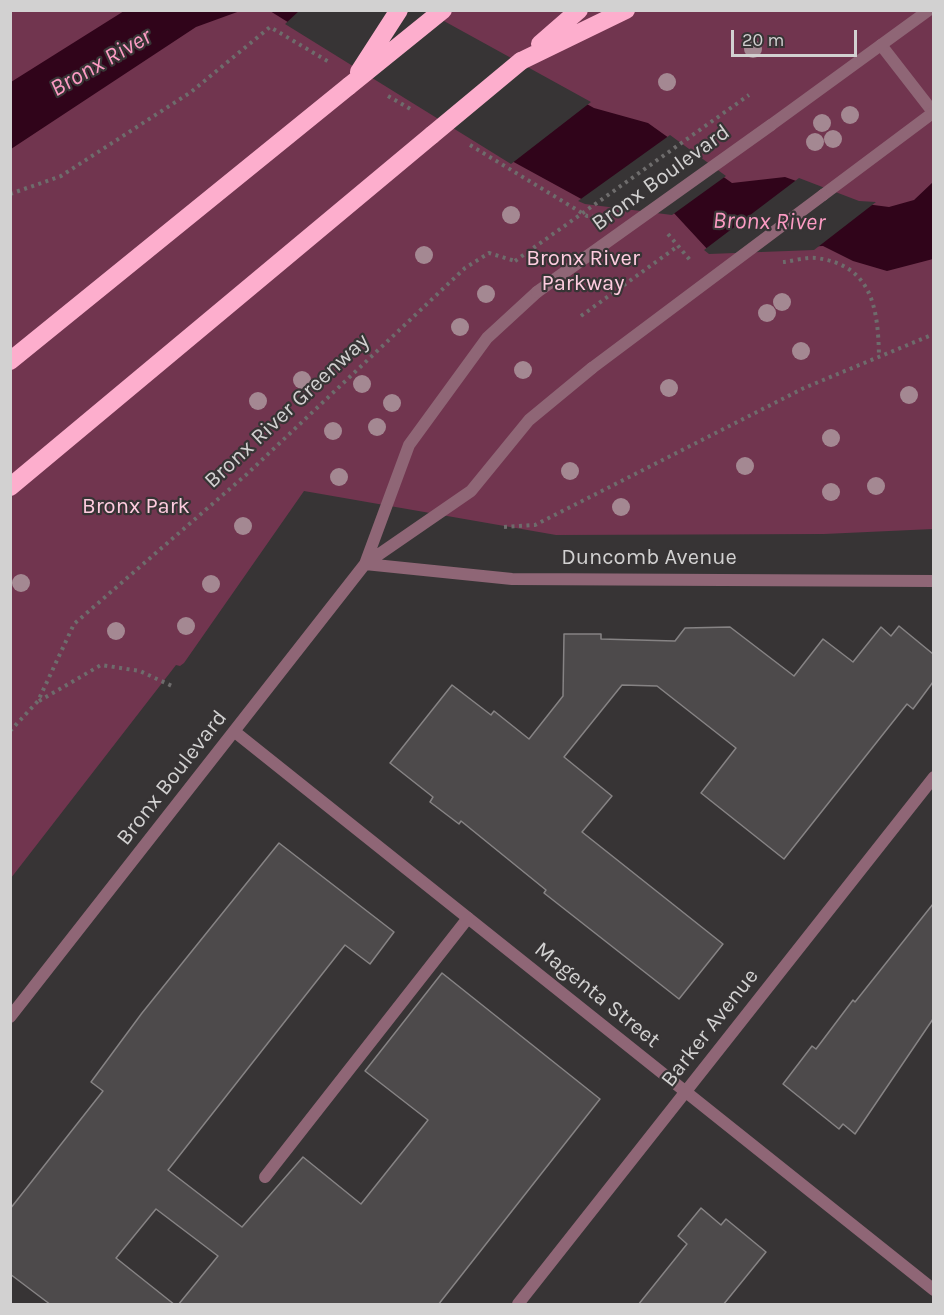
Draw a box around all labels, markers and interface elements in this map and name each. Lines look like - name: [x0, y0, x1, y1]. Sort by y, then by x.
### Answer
- scale bar: [734, 18, 860, 56]
- water label: Bronx River: [45, 22, 157, 104]
- text: 20 m: [742, 29, 784, 51]
- street label: Bronx Boulevard: [587, 119, 735, 237]
- water label: Bronx River: [712, 207, 826, 237]
- park label: Bronx River Parkway: [526, 246, 640, 298]
- street label: Bronx River Greenway: [199, 328, 375, 494]
- park label: Bronx Park: [82, 494, 190, 520]
- street label: Duncomb Avenue: [561, 545, 737, 571]
- street label: Bronx Boulevard: [111, 705, 233, 851]
- street label: Magenta Street: [529, 936, 665, 1054]
- street label: Barker Avenue: [656, 964, 764, 1092]

